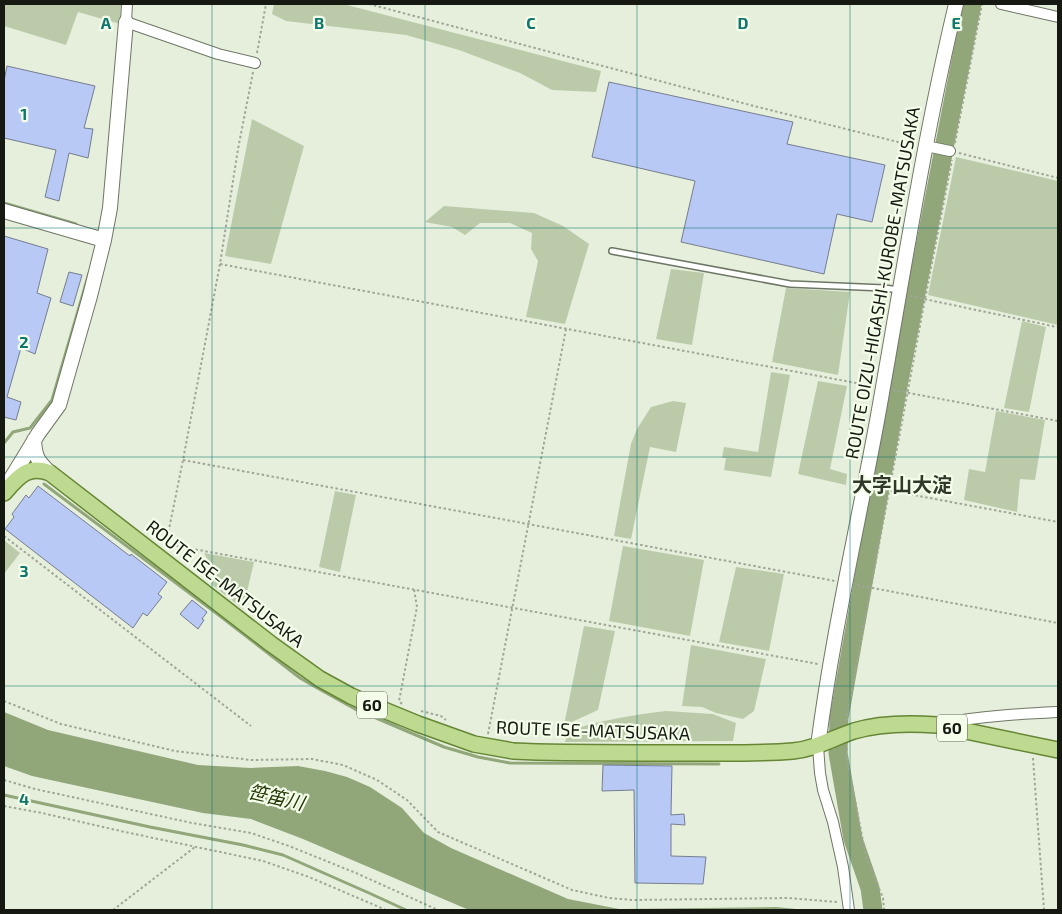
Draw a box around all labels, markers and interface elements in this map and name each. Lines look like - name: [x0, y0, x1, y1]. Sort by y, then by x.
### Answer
- text: A: [101, 13, 112, 32]
- text: B: [314, 13, 324, 32]
- text: C: [526, 13, 536, 32]
- text: D: [738, 13, 749, 32]
- text: E: [951, 13, 961, 32]
- text: 1: [21, 104, 27, 123]
- street label: ROUTE OIZU-HIGASHI-KUROBE-MATSUSAKA: [840, 104, 924, 461]
- text: 2: [19, 332, 29, 351]
- district label: 大字山大淀: [852, 472, 952, 496]
- street label: ROUTE ISE-MATSUSAKA: [142, 515, 310, 652]
- text: 3: [19, 561, 29, 580]
- road number: 60: [357, 692, 387, 718]
- road number: 60: [937, 714, 967, 741]
- street label: ROUTE ISE-MATSUSAKA: [496, 716, 691, 744]
- water label: 笹笛川: [246, 779, 308, 815]
- text: 4: [19, 789, 29, 808]

